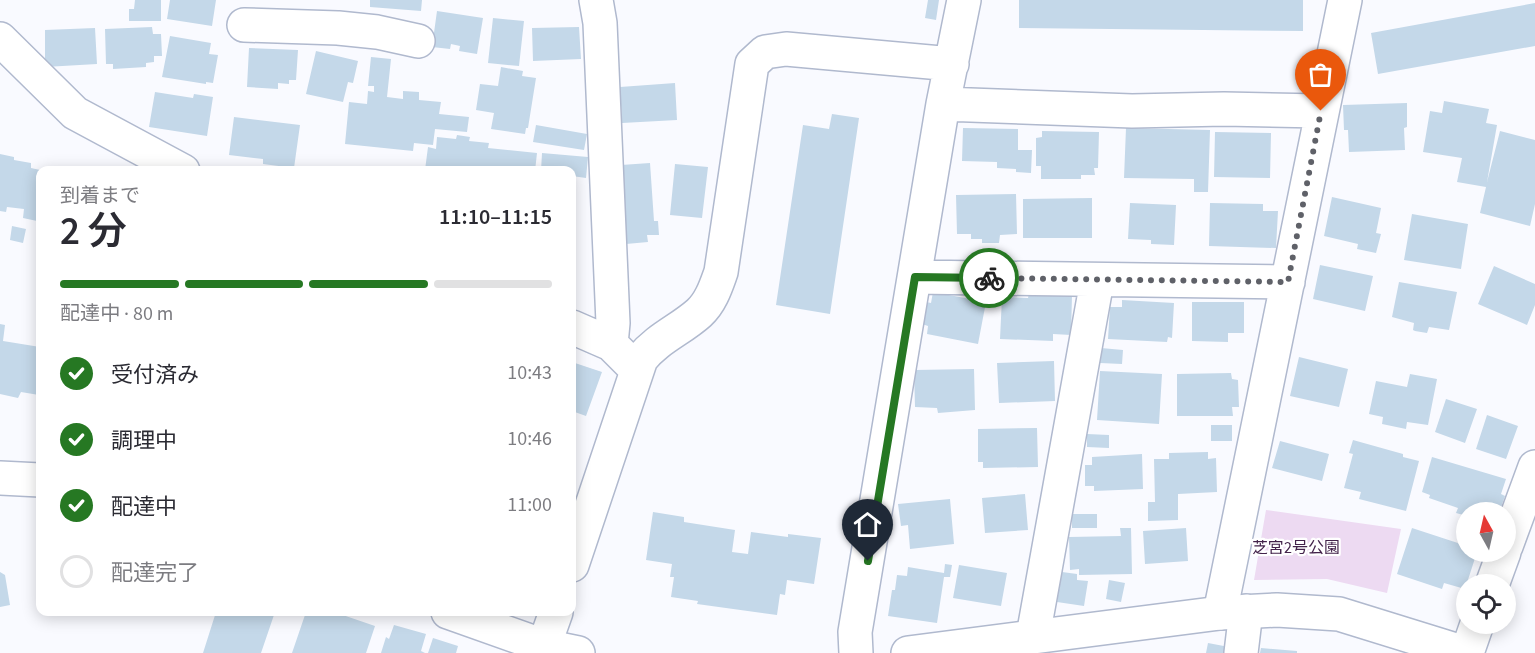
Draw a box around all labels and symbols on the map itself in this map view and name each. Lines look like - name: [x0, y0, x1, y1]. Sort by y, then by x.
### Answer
- pin: [1295, 49, 1346, 111]
- courier: [959, 248, 1019, 308]
- pin: [842, 499, 893, 561]
- north arrow: [1456, 502, 1516, 562]
- park label: 芝宮2号公園: [1252, 537, 1340, 559]

